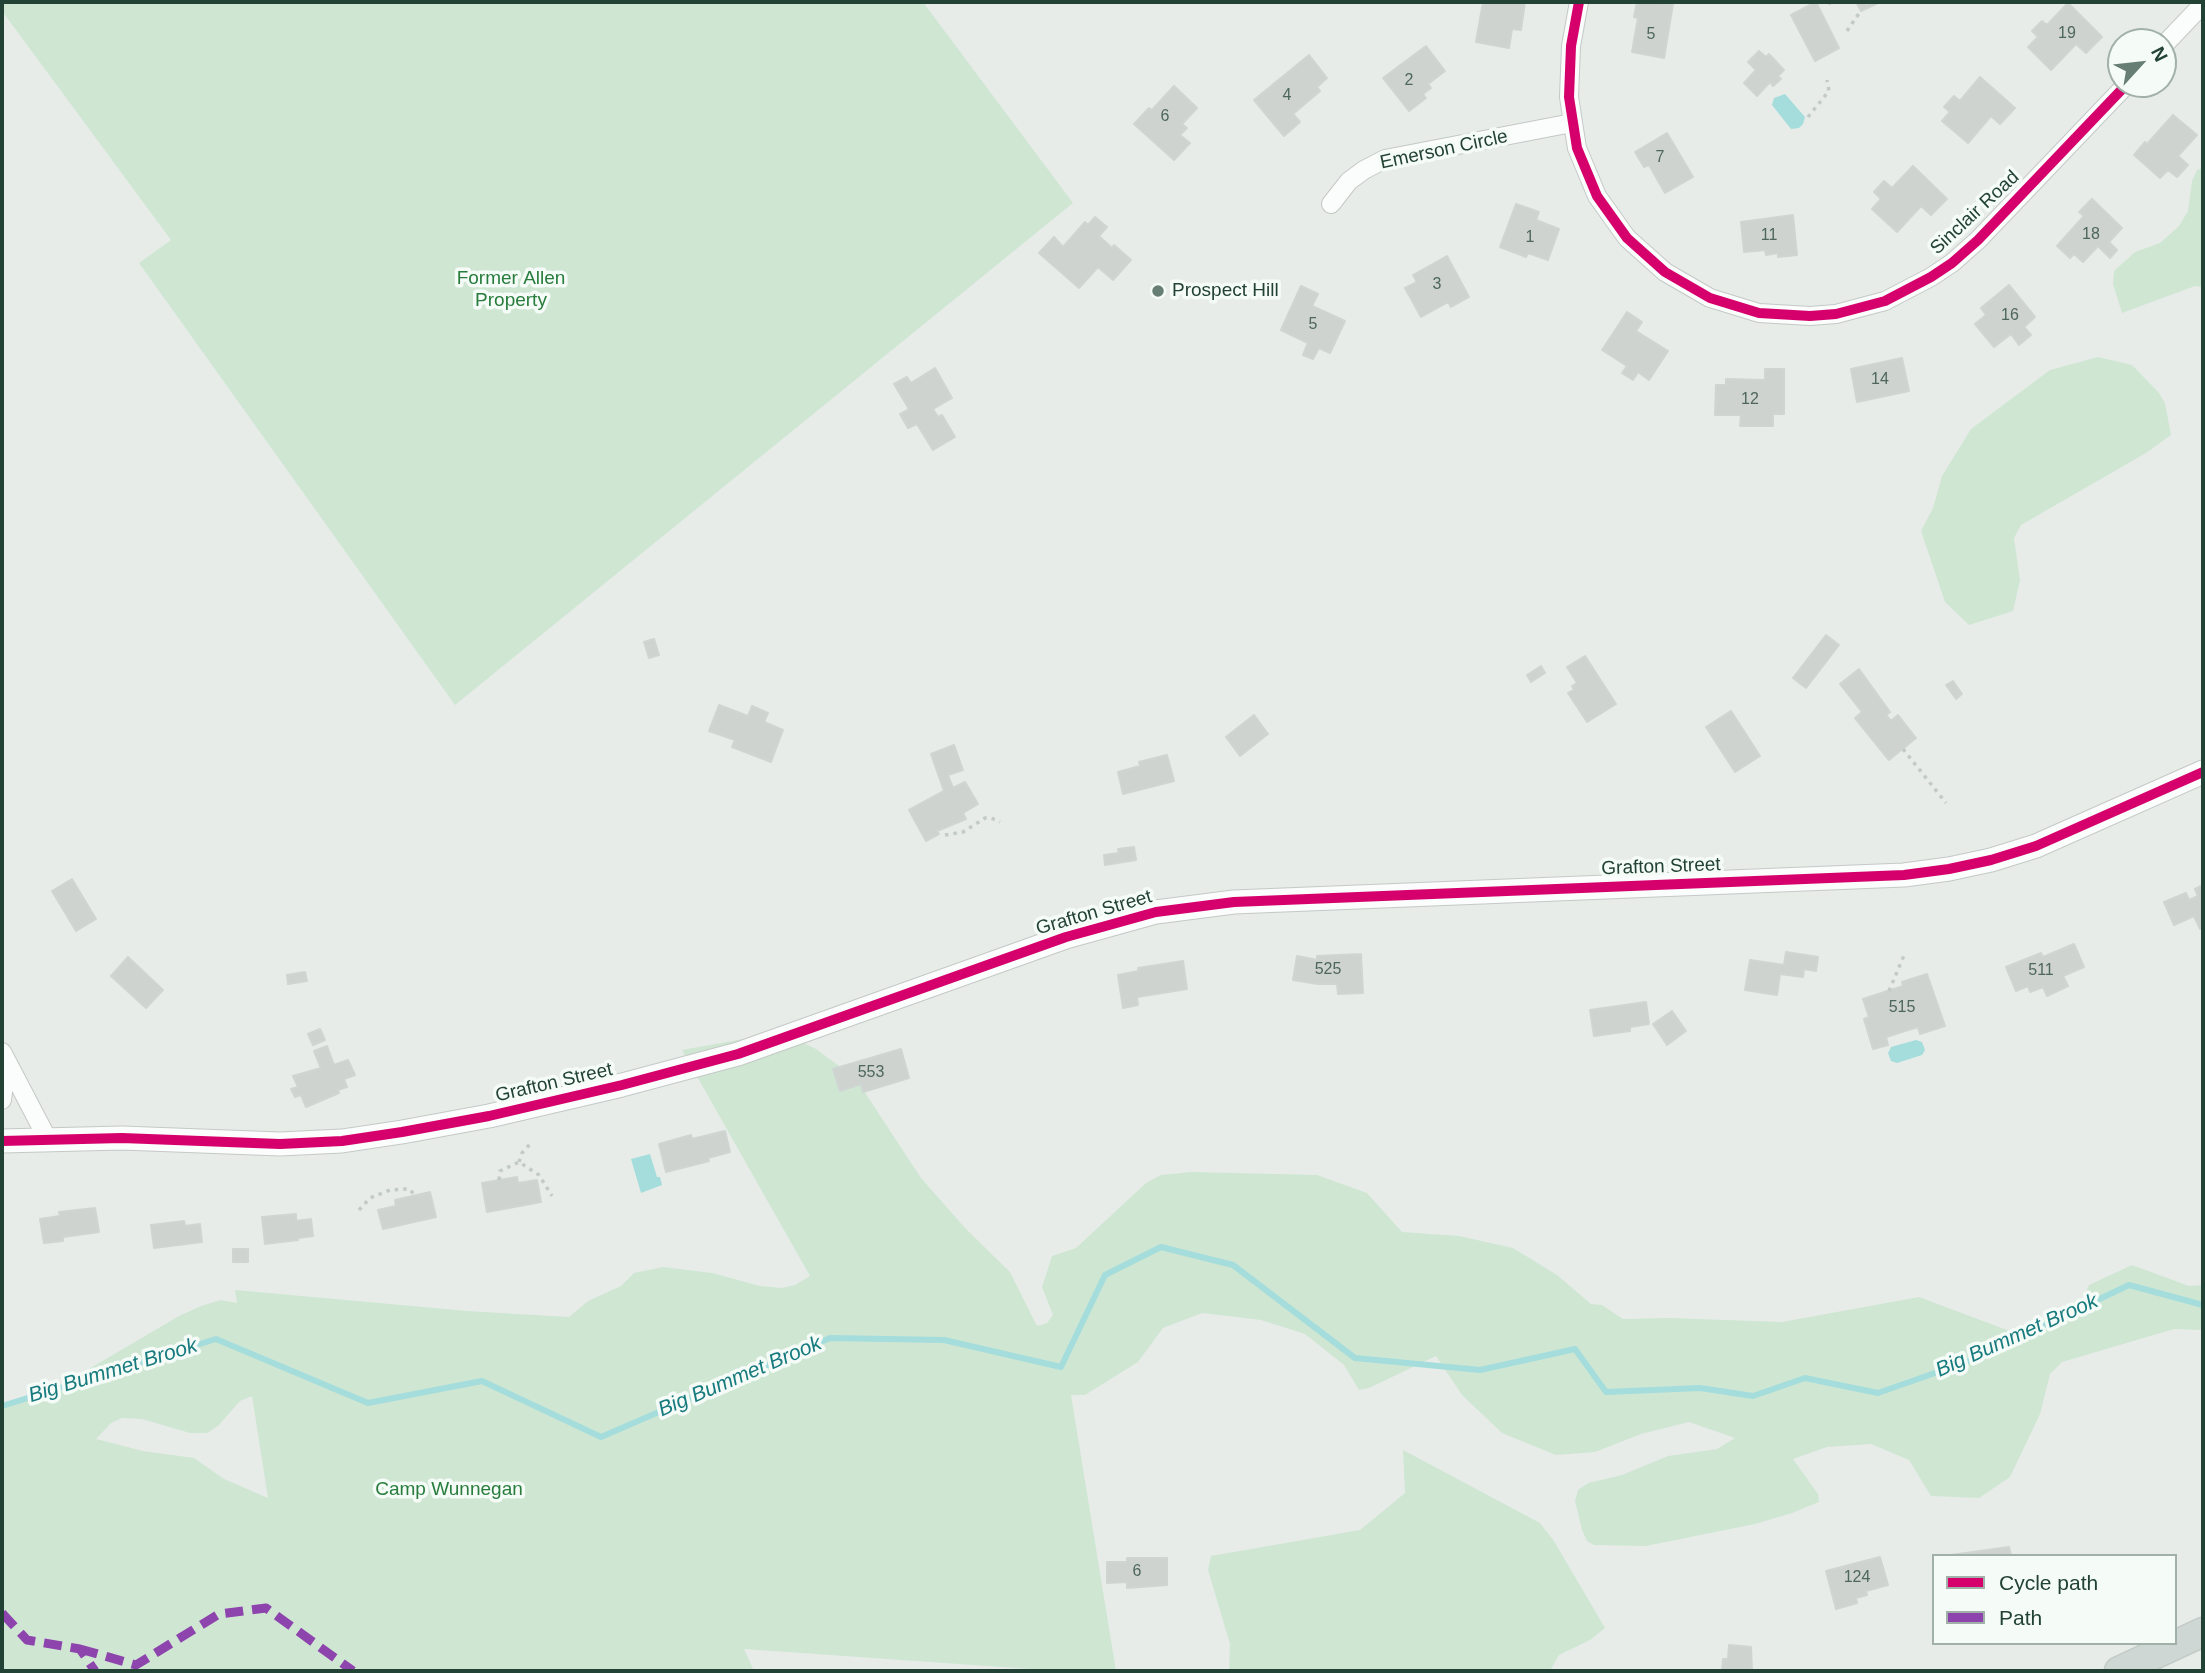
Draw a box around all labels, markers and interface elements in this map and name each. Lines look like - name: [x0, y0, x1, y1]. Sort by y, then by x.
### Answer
- house number: 19: [2058, 24, 2076, 44]
- house number: 5: [1647, 25, 1655, 45]
- north arrow: [2107, 28, 2177, 98]
- text: N: [2147, 43, 2172, 65]
- house number: 2: [1405, 71, 1413, 91]
- house number: 4: [1283, 86, 1291, 106]
- house number: 6: [1161, 107, 1169, 127]
- street label: Emerson Circle: [1378, 125, 1510, 175]
- house number: 7: [1656, 148, 1664, 168]
- street label: Sinclair Road: [1926, 166, 2024, 260]
- house number: 18: [2082, 225, 2100, 245]
- house number: 11: [1761, 226, 1777, 246]
- house number: 1: [1526, 228, 1534, 248]
- park label: Former Allen Property: [457, 268, 565, 312]
- house number: 3: [1433, 275, 1441, 295]
- place label: Prospect Hill: [1172, 280, 1279, 302]
- marker: Prospect Hill: [1150, 283, 1166, 299]
- house number: 16: [2001, 306, 2019, 326]
- house number: 5: [1309, 315, 1317, 335]
- house number: 14: [1871, 370, 1889, 390]
- house number: 12: [1741, 390, 1759, 410]
- street label: Grafton Street: [1601, 854, 1721, 880]
- street label: Grafton Street: [1034, 886, 1154, 940]
- house number: 525: [1315, 960, 1341, 980]
- house number: 511: [2028, 961, 2054, 981]
- house number: 515: [1889, 998, 1915, 1018]
- street label: Grafton Street: [493, 1058, 615, 1108]
- house number: 553: [858, 1063, 884, 1083]
- water label: Big Bummet Brook: [1932, 1289, 2102, 1383]
- water label: Big Bummet Brook: [655, 1331, 825, 1423]
- water label: Big Bummet Brook: [26, 1333, 200, 1409]
- park label: Camp Wunnegan: [375, 1479, 523, 1501]
- legend: [1932, 1554, 2177, 1645]
- house number: 6: [1133, 1562, 1141, 1582]
- house number: 124: [1844, 1568, 1870, 1588]
- text: Cycle path: [1999, 1571, 2098, 1594]
- text: Path: [1999, 1606, 2042, 1629]

